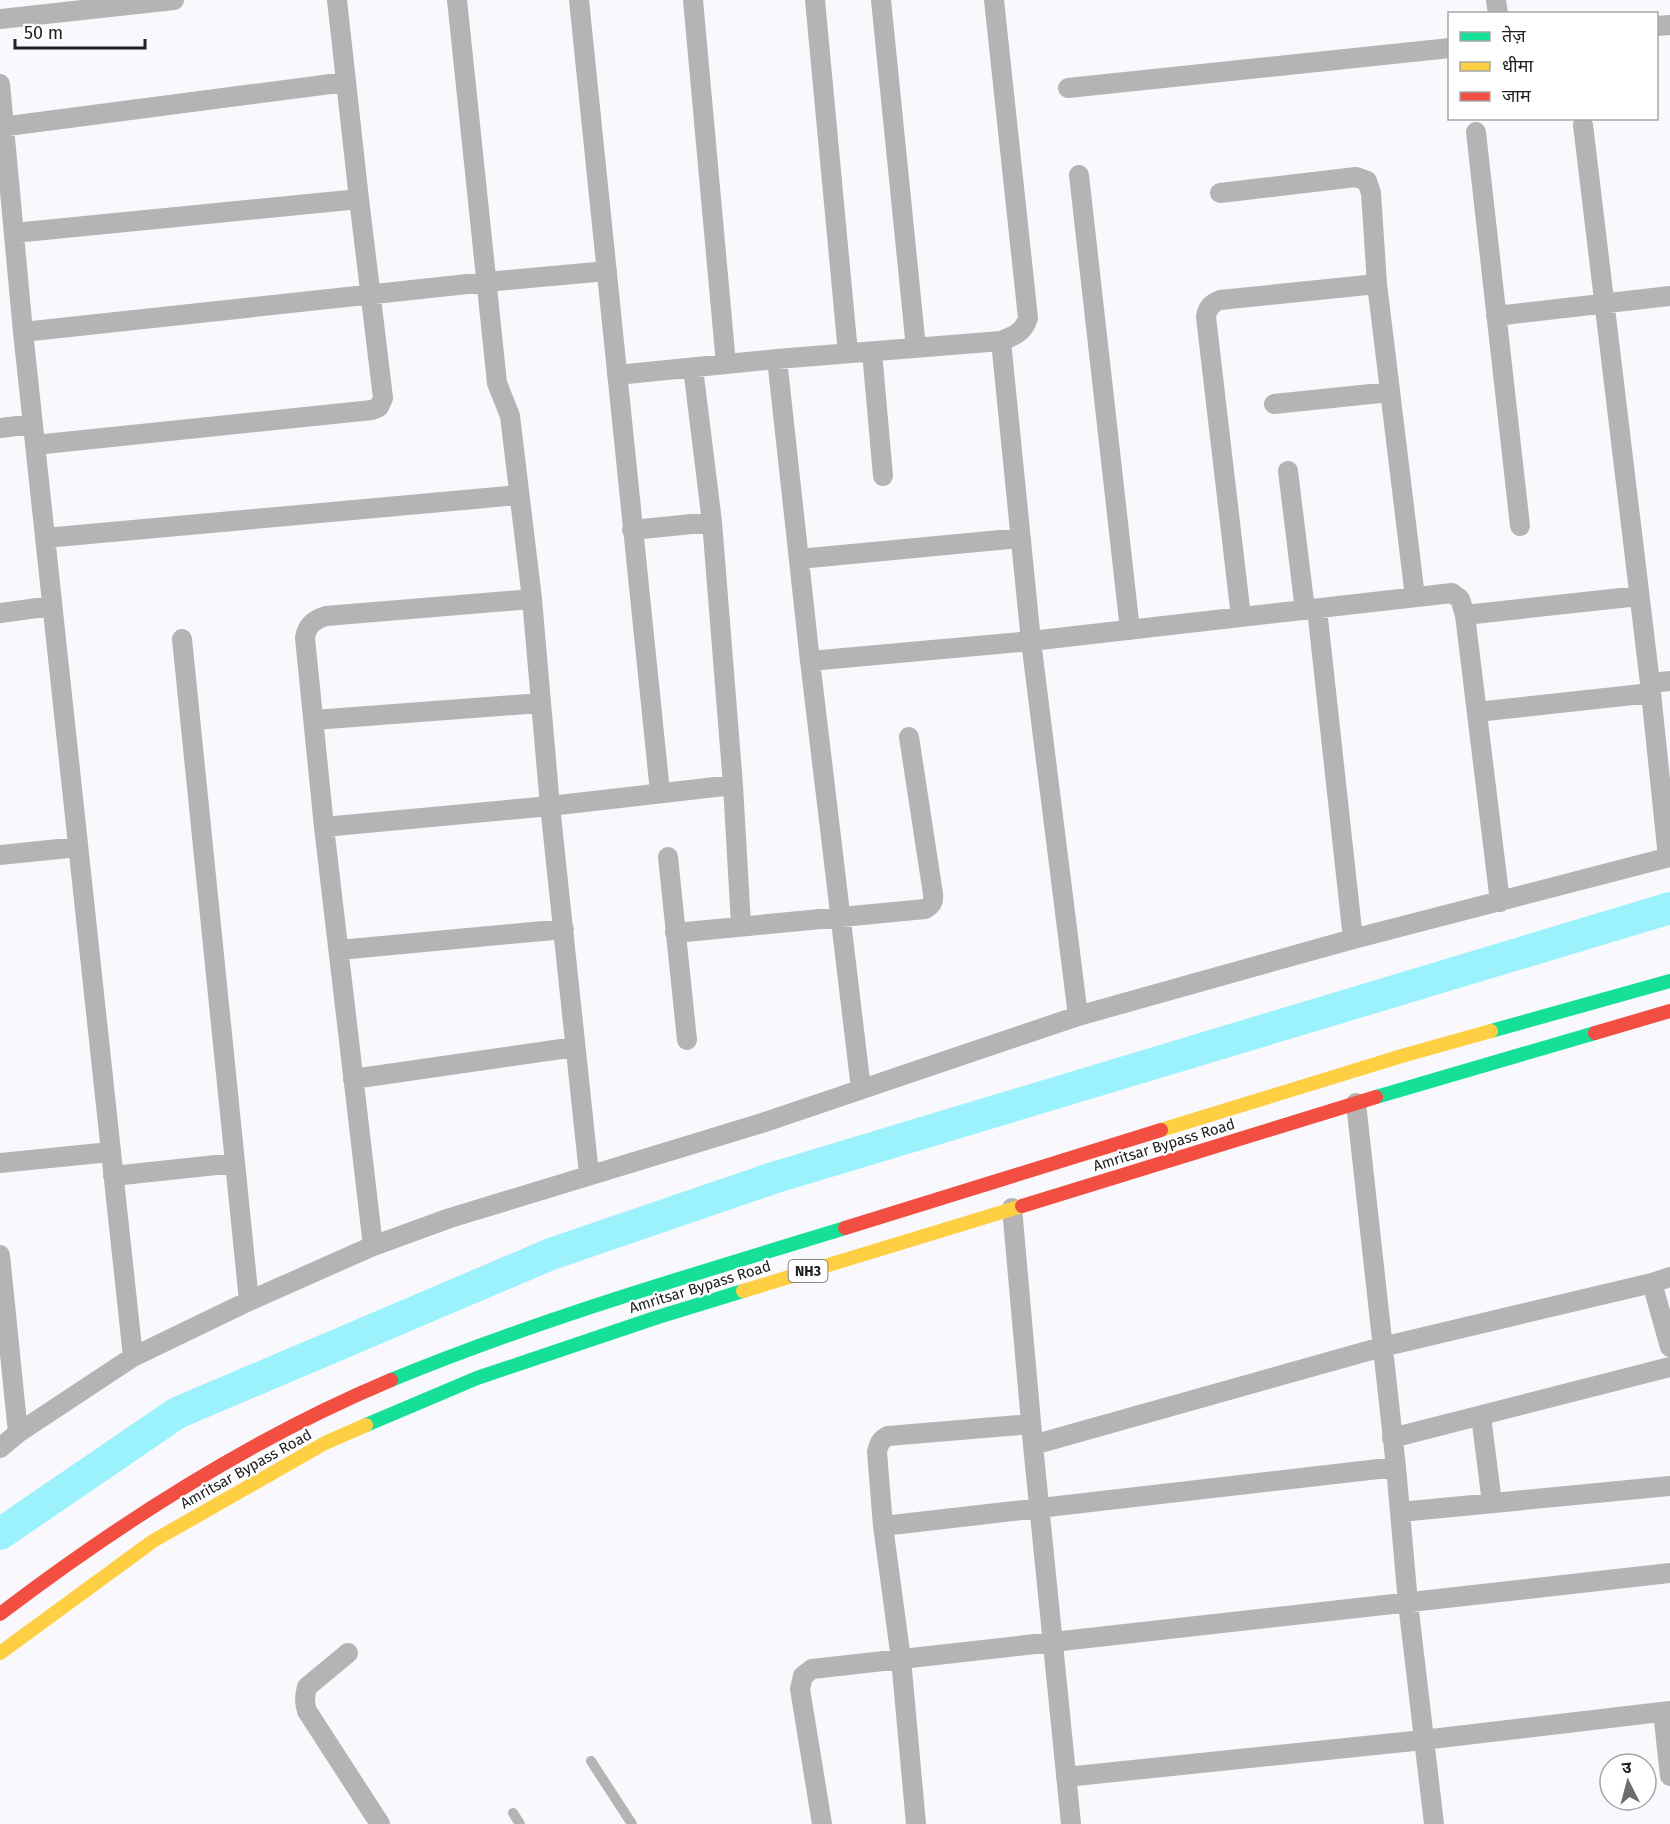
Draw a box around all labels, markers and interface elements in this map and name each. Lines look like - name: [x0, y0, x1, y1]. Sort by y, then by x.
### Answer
- scale bar: [15, 12, 146, 50]
- legend: [1448, 12, 1658, 120]
- text: 50 m: [24, 22, 63, 44]
- text: तेज़: [1502, 25, 1526, 47]
- text: धीमा: [1502, 55, 1533, 77]
- text: जाम: [1502, 85, 1532, 107]
- street label: Amritsar Bypass Road: [1091, 1115, 1237, 1175]
- street label: Amritsar Bypass Road: [627, 1257, 773, 1317]
- road number: NH3: [788, 1260, 828, 1282]
- street label: Amritsar Bypass Road: [177, 1425, 315, 1513]
- north arrow: [1598, 1752, 1658, 1812]
- text: उ: [1621, 1758, 1633, 1778]

